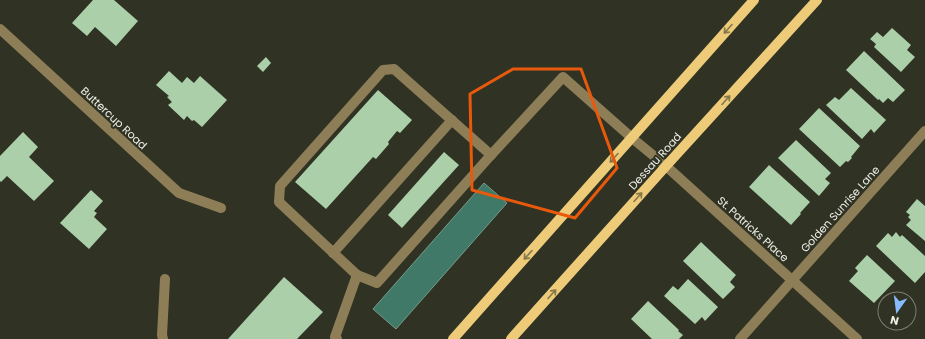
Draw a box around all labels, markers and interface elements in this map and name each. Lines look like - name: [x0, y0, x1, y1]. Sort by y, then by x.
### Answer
- one-way arrow: [724, 24, 733, 34]
- street label: Buttercup Road: [77, 83, 151, 153]
- one-way arrow: [721, 95, 730, 106]
- street label: Dessau Road: [625, 129, 685, 193]
- one-way arrow: [609, 153, 619, 163]
- street label: Golden Sunrise Lane: [797, 162, 883, 256]
- one-way arrow: [634, 191, 643, 202]
- street label: St. Patricks Place: [714, 192, 792, 266]
- one-way arrow: [523, 250, 532, 260]
- one-way arrow: [547, 288, 556, 299]
- north arrow: [877, 291, 917, 331]
- text: N: [889, 312, 901, 329]

